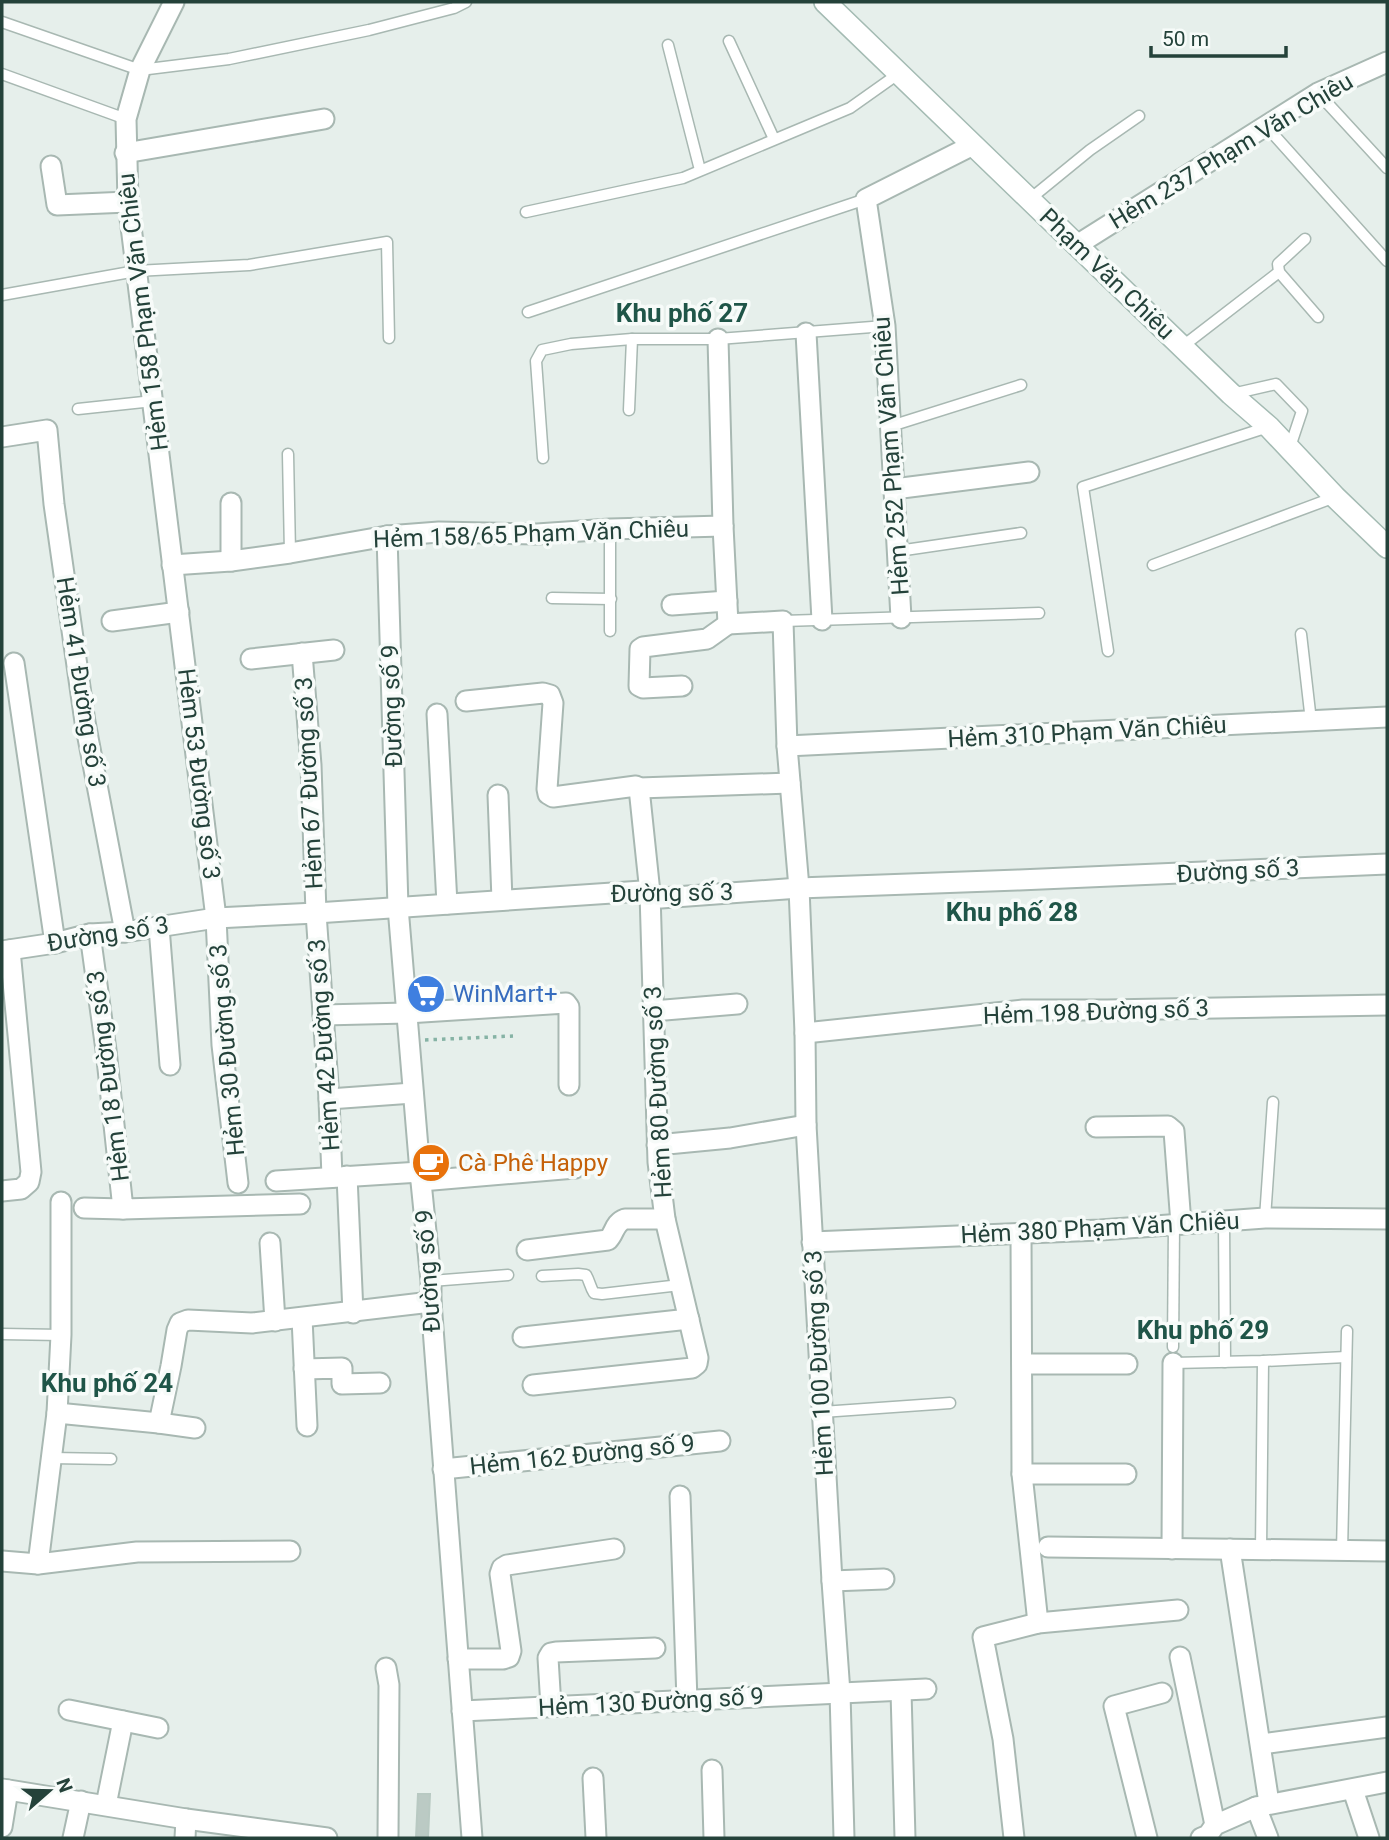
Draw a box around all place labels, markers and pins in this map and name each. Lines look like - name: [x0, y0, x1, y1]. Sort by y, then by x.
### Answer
- supermarket icon: WinMart+: [405, 973, 447, 1015]
- place label: WinMart+: [453, 980, 558, 1008]
- cafe icon: Cà Phê Happy: [410, 1142, 452, 1184]
- place label: Cà Phê Happy: [458, 1149, 609, 1177]

